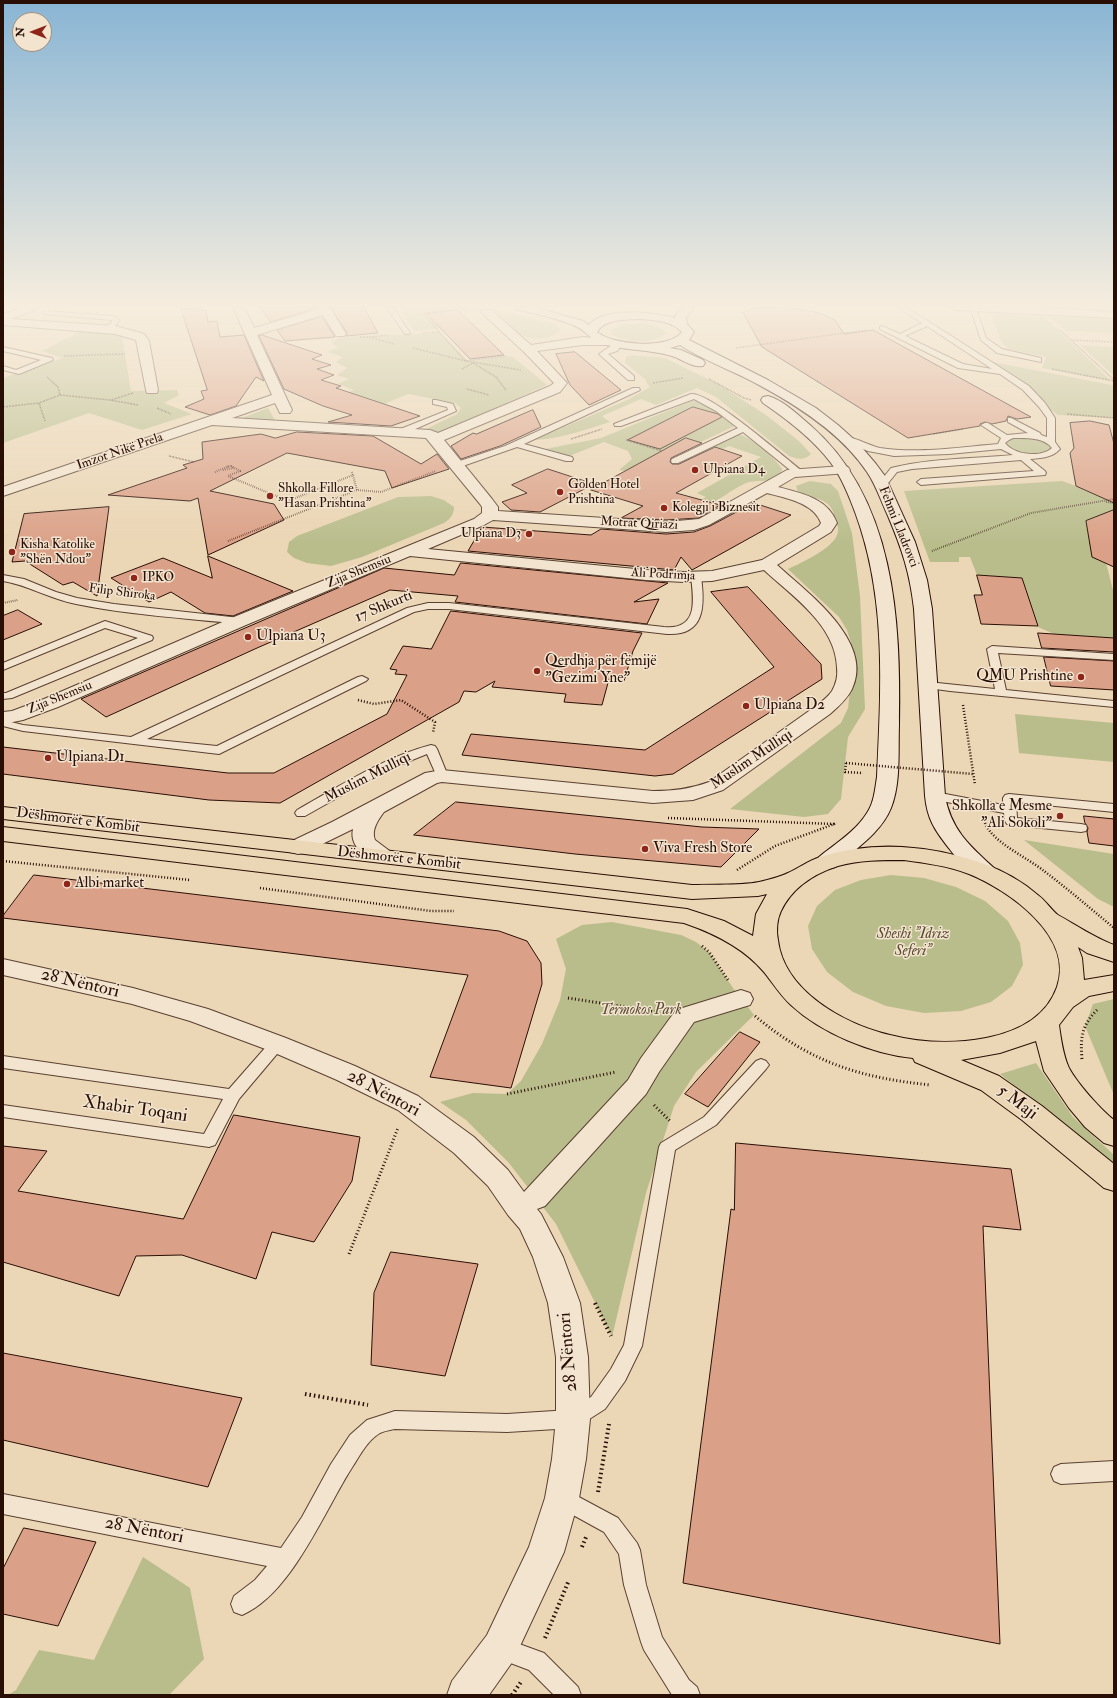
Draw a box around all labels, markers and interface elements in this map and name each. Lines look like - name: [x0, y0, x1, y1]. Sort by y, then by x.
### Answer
- north arrow: [12, 12, 52, 52]
- text: N: [14, 27, 27, 37]
- street label: Imzot Nikë Prela: [75, 430, 165, 474]
- place label: Ulpiana D4: [703, 462, 765, 478]
- marker: Ulpiana D4: [690, 465, 700, 475]
- place label: Golden Hotel Prishtina: [568, 477, 639, 508]
- place label: Shkolla Fillore "Hasan Prishtina": [278, 481, 371, 512]
- street label: Fehmi Lladrovci: [875, 484, 921, 570]
- marker: Golden Hotel Prishtina: [555, 487, 565, 497]
- marker: Shkolla Fillore "Hasan Prishtina": [265, 491, 275, 501]
- place label: Kolegji i Biznesit: [672, 500, 760, 516]
- marker: Kolegji i Biznesit: [659, 503, 669, 513]
- street label: Motrat Qiriazi: [600, 514, 678, 534]
- place label: Ulpiana D3: [461, 526, 521, 542]
- marker: Ulpiana D3: [524, 529, 534, 539]
- place label: Kisha Katolike "Shën Ndou": [20, 537, 95, 568]
- marker: Kisha Katolike "Shën Ndou": [7, 547, 17, 557]
- street label: Zija Shemsiu: [324, 552, 394, 592]
- street label: Ali Podrimja: [630, 566, 696, 584]
- place label: IPKO: [142, 570, 174, 586]
- marker: IPKO: [129, 573, 139, 583]
- street label: Filip Shiroka: [88, 581, 156, 605]
- street label: 17 Shkurti: [352, 587, 416, 627]
- place label: Ulpiana U3: [256, 628, 325, 646]
- marker: Ulpiana U3: [243, 632, 253, 642]
- place label: Qerdhja për fëmijë "Gezimi Yne": [545, 653, 656, 688]
- marker: Qerdhja për fëmijë "Gezimi Yne": [532, 666, 542, 676]
- place label: QMU Prishtine: [976, 668, 1073, 686]
- marker: QMU Prishtine: [1076, 672, 1086, 682]
- street label: Zija Shemsiu: [25, 678, 95, 718]
- place label: Ulpiana D2: [754, 697, 825, 715]
- marker: Ulpiana D2: [741, 701, 751, 711]
- street label: Muslim Mulliqi: [707, 726, 797, 794]
- street label: Muslim Mulliqi: [321, 748, 415, 808]
- place label: Ulpiana D1: [56, 749, 125, 767]
- marker: Ulpiana D1: [43, 753, 53, 763]
- place label: Shkolla e Mesme "Ali Sokoli": [952, 798, 1052, 833]
- street label: Dëshmorët e Kombit: [15, 804, 141, 838]
- marker: Shkolla e Mesme "Ali Sokoli": [1055, 811, 1065, 821]
- place label: Viva Fresh Store: [653, 840, 752, 858]
- street label: Dëshmorët e Kombit: [336, 844, 462, 874]
- marker: Viva Fresh Store: [640, 844, 650, 854]
- place label: Albi market: [75, 875, 144, 893]
- marker: Albi market: [62, 879, 72, 889]
- park label: Sheshi "Idriz Seferi": [877, 926, 949, 961]
- street label: 28 Nëntori: [39, 965, 121, 1003]
- park label: Termokos Park: [600, 1002, 682, 1020]
- street label: 28 Nëntori: [343, 1066, 423, 1122]
- street label: 5 Maji: [992, 1081, 1042, 1125]
- street label: Xhabir Toqani: [81, 1092, 189, 1128]
- street label: 28 Nëntori: [555, 1311, 583, 1393]
- street label: 28 Nëntori: [103, 1513, 185, 1549]

